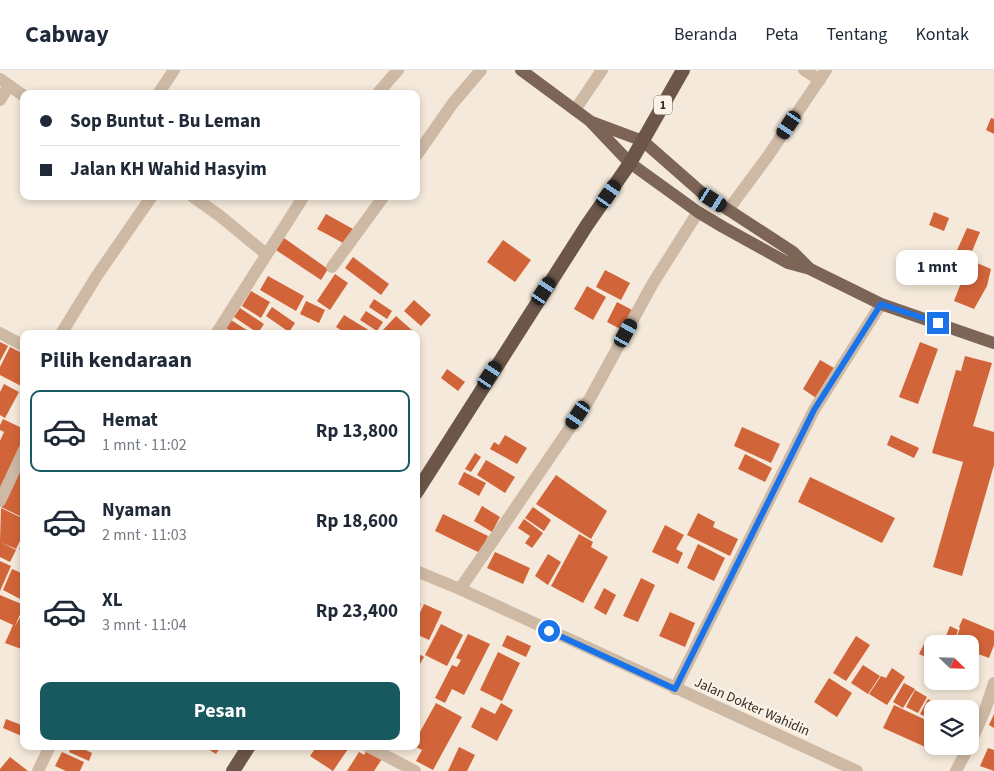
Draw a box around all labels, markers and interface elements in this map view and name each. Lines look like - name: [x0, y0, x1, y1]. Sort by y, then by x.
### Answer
- text: Cabway: [25, 17, 109, 52]
- text: Beranda: [674, 22, 737, 47]
- text: Peta: [765, 22, 798, 47]
- text: Tentang: [826, 22, 887, 47]
- text: Kontak: [915, 22, 969, 47]
- road number: 1: [654, 96, 672, 114]
- text: Sop Buntut - Bu Leman: [70, 108, 261, 135]
- car: [774, 108, 803, 142]
- text: Jalan KH Wahid Hasyim: [70, 156, 267, 183]
- car: [594, 177, 623, 211]
- car: [696, 186, 729, 214]
- callout: 1 mnt: [897, 250, 979, 286]
- text: 1 mnt: [917, 256, 957, 278]
- car: [529, 274, 558, 308]
- route end: [927, 312, 949, 334]
- car: [612, 316, 639, 350]
- text: Pilih kendaraan: [40, 344, 192, 376]
- car: [475, 358, 504, 392]
- car: [563, 398, 592, 432]
- text: Hemat: [102, 407, 158, 434]
- icon: car: [42, 409, 87, 454]
- text: Rp 13,800: [316, 418, 398, 445]
- text: 1 mnt · 11:02: [102, 434, 187, 456]
- text: Nyaman: [102, 497, 171, 524]
- icon: car: [42, 499, 87, 544]
- text: Rp 18,600: [316, 508, 398, 535]
- text: 2 mnt · 11:03: [102, 524, 187, 546]
- text: XL: [102, 587, 123, 614]
- icon: car: [42, 589, 87, 634]
- text: Rp 23,400: [316, 598, 398, 625]
- text: 3 mnt · 11:04: [102, 614, 187, 636]
- route start: [538, 620, 560, 642]
- north arrow: [924, 635, 979, 690]
- map controls: [924, 635, 979, 755]
- street label: Jalan Dokter Wahidin: [691, 673, 813, 741]
- button: Pesan: [40, 682, 400, 740]
- button: layers: [924, 700, 979, 755]

